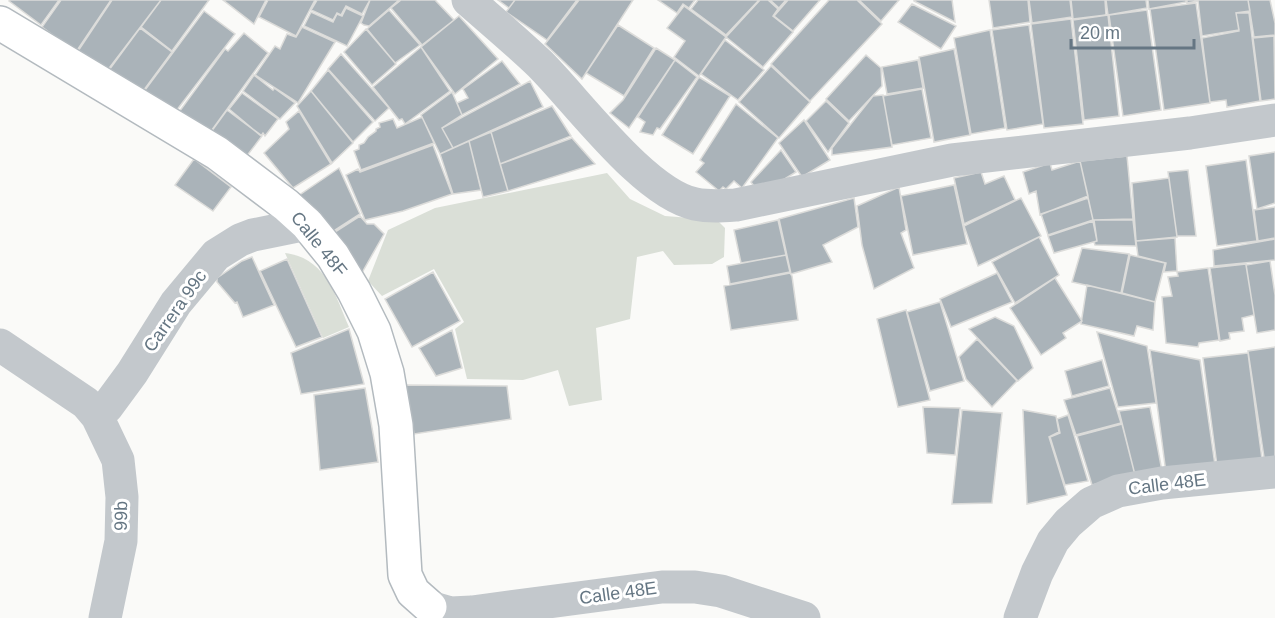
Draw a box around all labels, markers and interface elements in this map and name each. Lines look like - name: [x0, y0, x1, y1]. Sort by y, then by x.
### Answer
- scale bar: [1071, 12, 1194, 50]
- text: 20 m: [1080, 23, 1120, 43]
- street label: Calle 48F: [287, 208, 351, 280]
- street label: Carrera 99c: [140, 266, 210, 356]
- street label: Calle 48E: [1127, 469, 1207, 499]
- street label: 99b: [111, 501, 131, 531]
- street label: Calle 48E: [578, 578, 658, 608]

